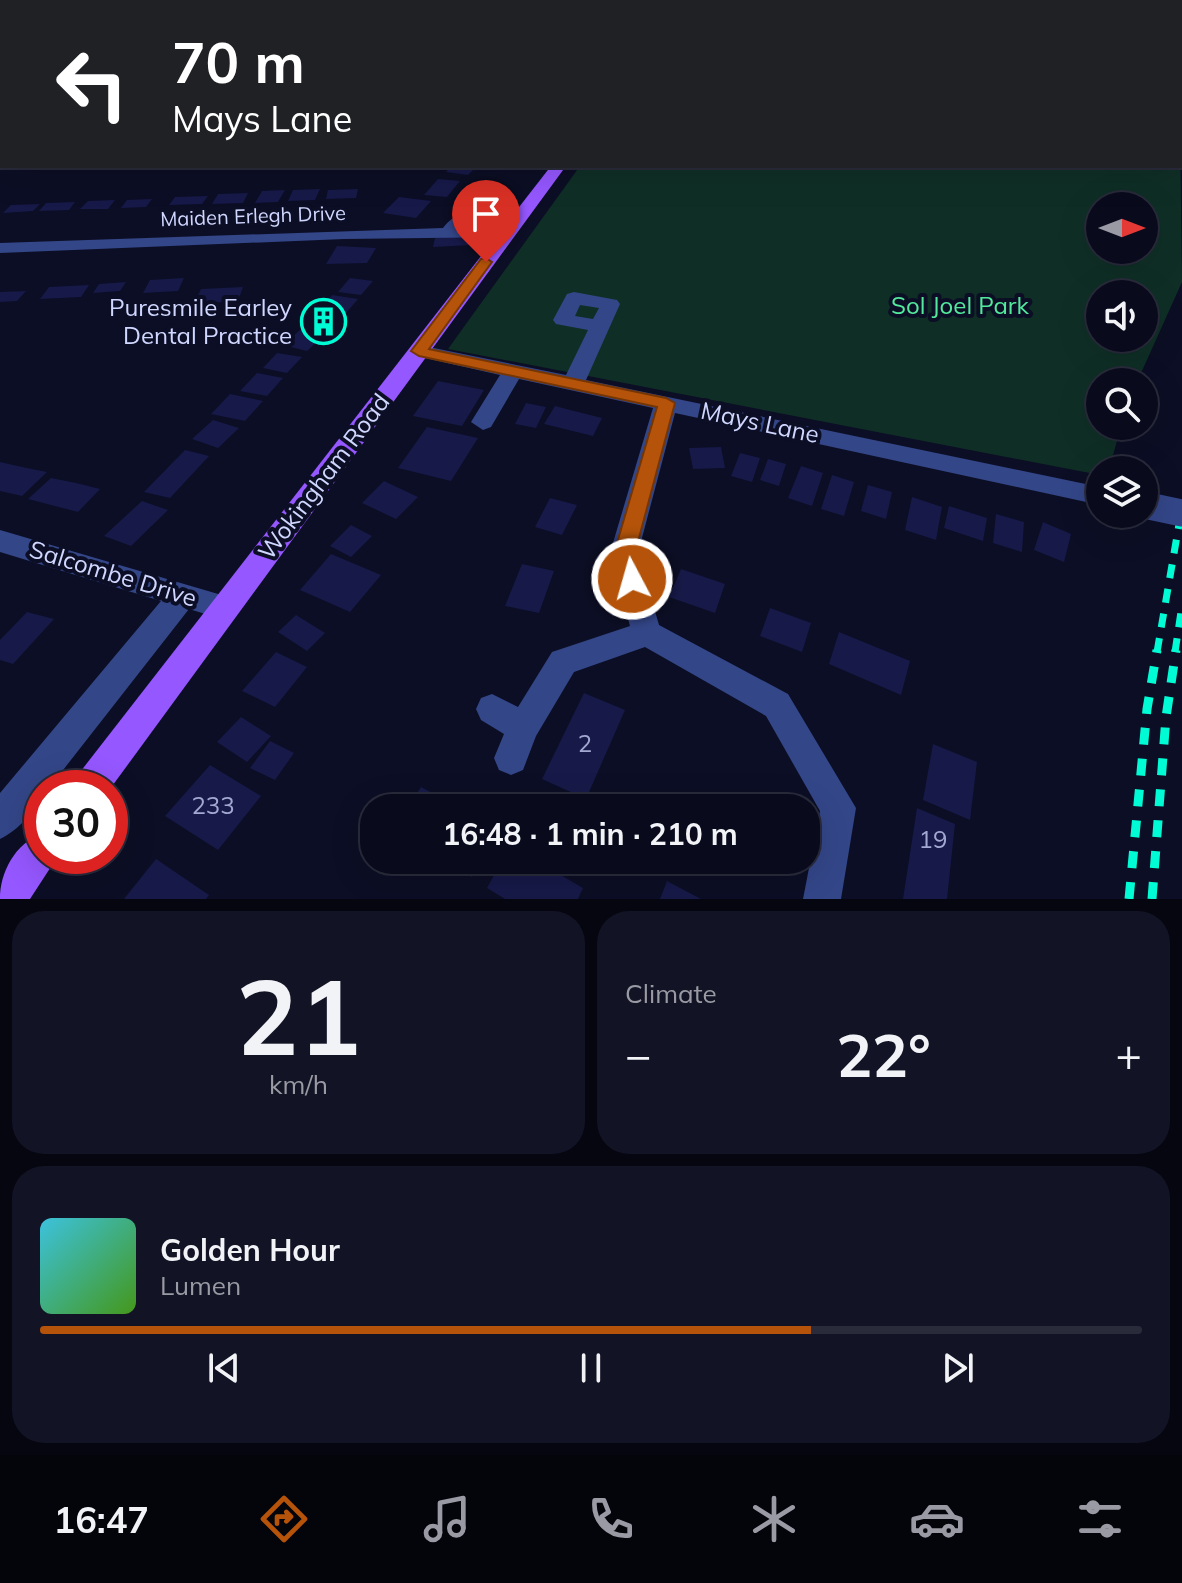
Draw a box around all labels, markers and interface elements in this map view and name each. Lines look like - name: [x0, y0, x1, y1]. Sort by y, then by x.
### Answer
- text: 70 m: [172, 27, 305, 97]
- icon: left: [40, 32, 144, 136]
- text: Mays Lane: [172, 96, 352, 141]
- pin: [452, 180, 520, 262]
- icon: arrive: [464, 192, 508, 236]
- north arrow: [1086, 192, 1158, 264]
- map controls: [1086, 192, 1158, 528]
- street label: Maiden Erlegh Drive: [160, 200, 346, 231]
- button: sound: [1086, 280, 1158, 352]
- park label: Sol Joel Park: [891, 290, 1030, 320]
- place label: Puresmile Earley Dental Practice: [109, 292, 292, 350]
- building icon: Puresmile Earley Dental Practice: [299, 298, 347, 346]
- button: search: [1086, 368, 1158, 440]
- street label: Wokingham Road: [251, 387, 395, 565]
- street label: Mays Lane: [698, 395, 822, 449]
- button: layers: [1086, 456, 1158, 528]
- street label: Salcombe Drive: [26, 533, 200, 613]
- position arrow: [590, 537, 674, 621]
- house number: 2: [578, 728, 592, 758]
- speed limit sign: 30: [24, 770, 128, 874]
- house number: 233: [191, 790, 235, 820]
- text: 16:48 · 1 min · 210 m: [442, 815, 738, 853]
- house number: 19: [919, 824, 947, 854]
- text: 21: [236, 950, 361, 1081]
- text: Climate: [625, 977, 717, 1010]
- text: 22°: [836, 1017, 931, 1092]
- text: −: [625, 1027, 651, 1082]
- text: +: [1116, 1027, 1142, 1082]
- text: km/h: [269, 1068, 328, 1101]
- text: Golden Hour: [160, 1231, 340, 1269]
- text: Lumen: [160, 1269, 241, 1302]
- icon: previous: [202, 1346, 246, 1390]
- icon: pause: [569, 1346, 613, 1390]
- icon: next: [936, 1346, 980, 1390]
- icon: directions: [256, 1491, 312, 1547]
- icon: music: [419, 1491, 475, 1547]
- icon: phone: [583, 1491, 639, 1547]
- icon: climate: [746, 1491, 802, 1547]
- icon: car: [909, 1491, 965, 1547]
- icon: filters: [1072, 1491, 1128, 1547]
- text: 16:47: [54, 1497, 149, 1542]

